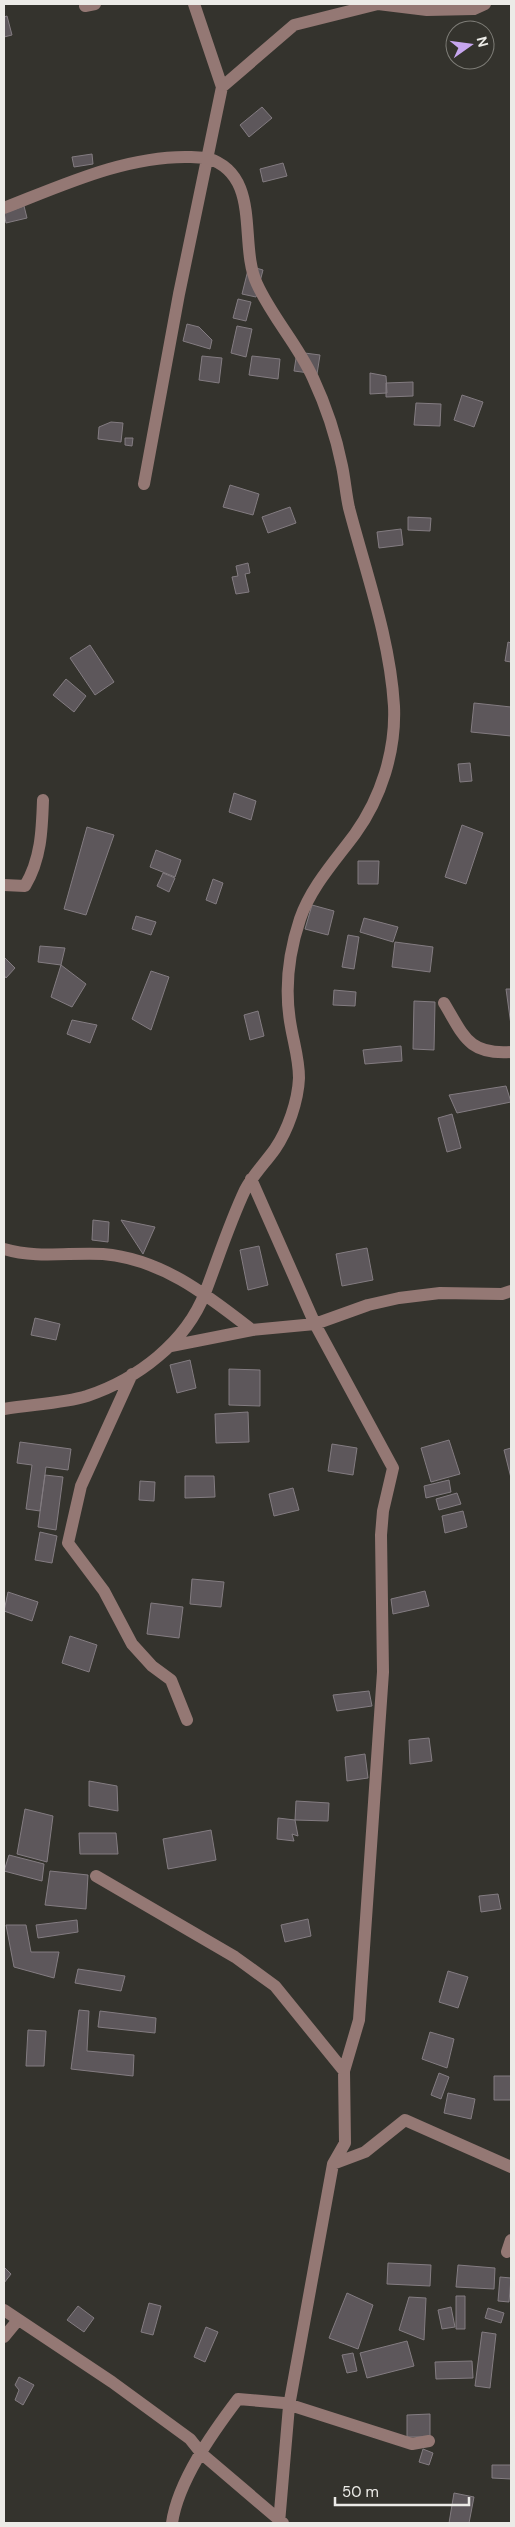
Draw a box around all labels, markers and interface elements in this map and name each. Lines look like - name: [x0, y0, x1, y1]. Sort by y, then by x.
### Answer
- north arrow: [445, 20, 495, 70]
- text: N: [473, 35, 493, 49]
- scale bar: [335, 2474, 469, 2506]
- text: 50 m: [342, 2482, 379, 2502]

